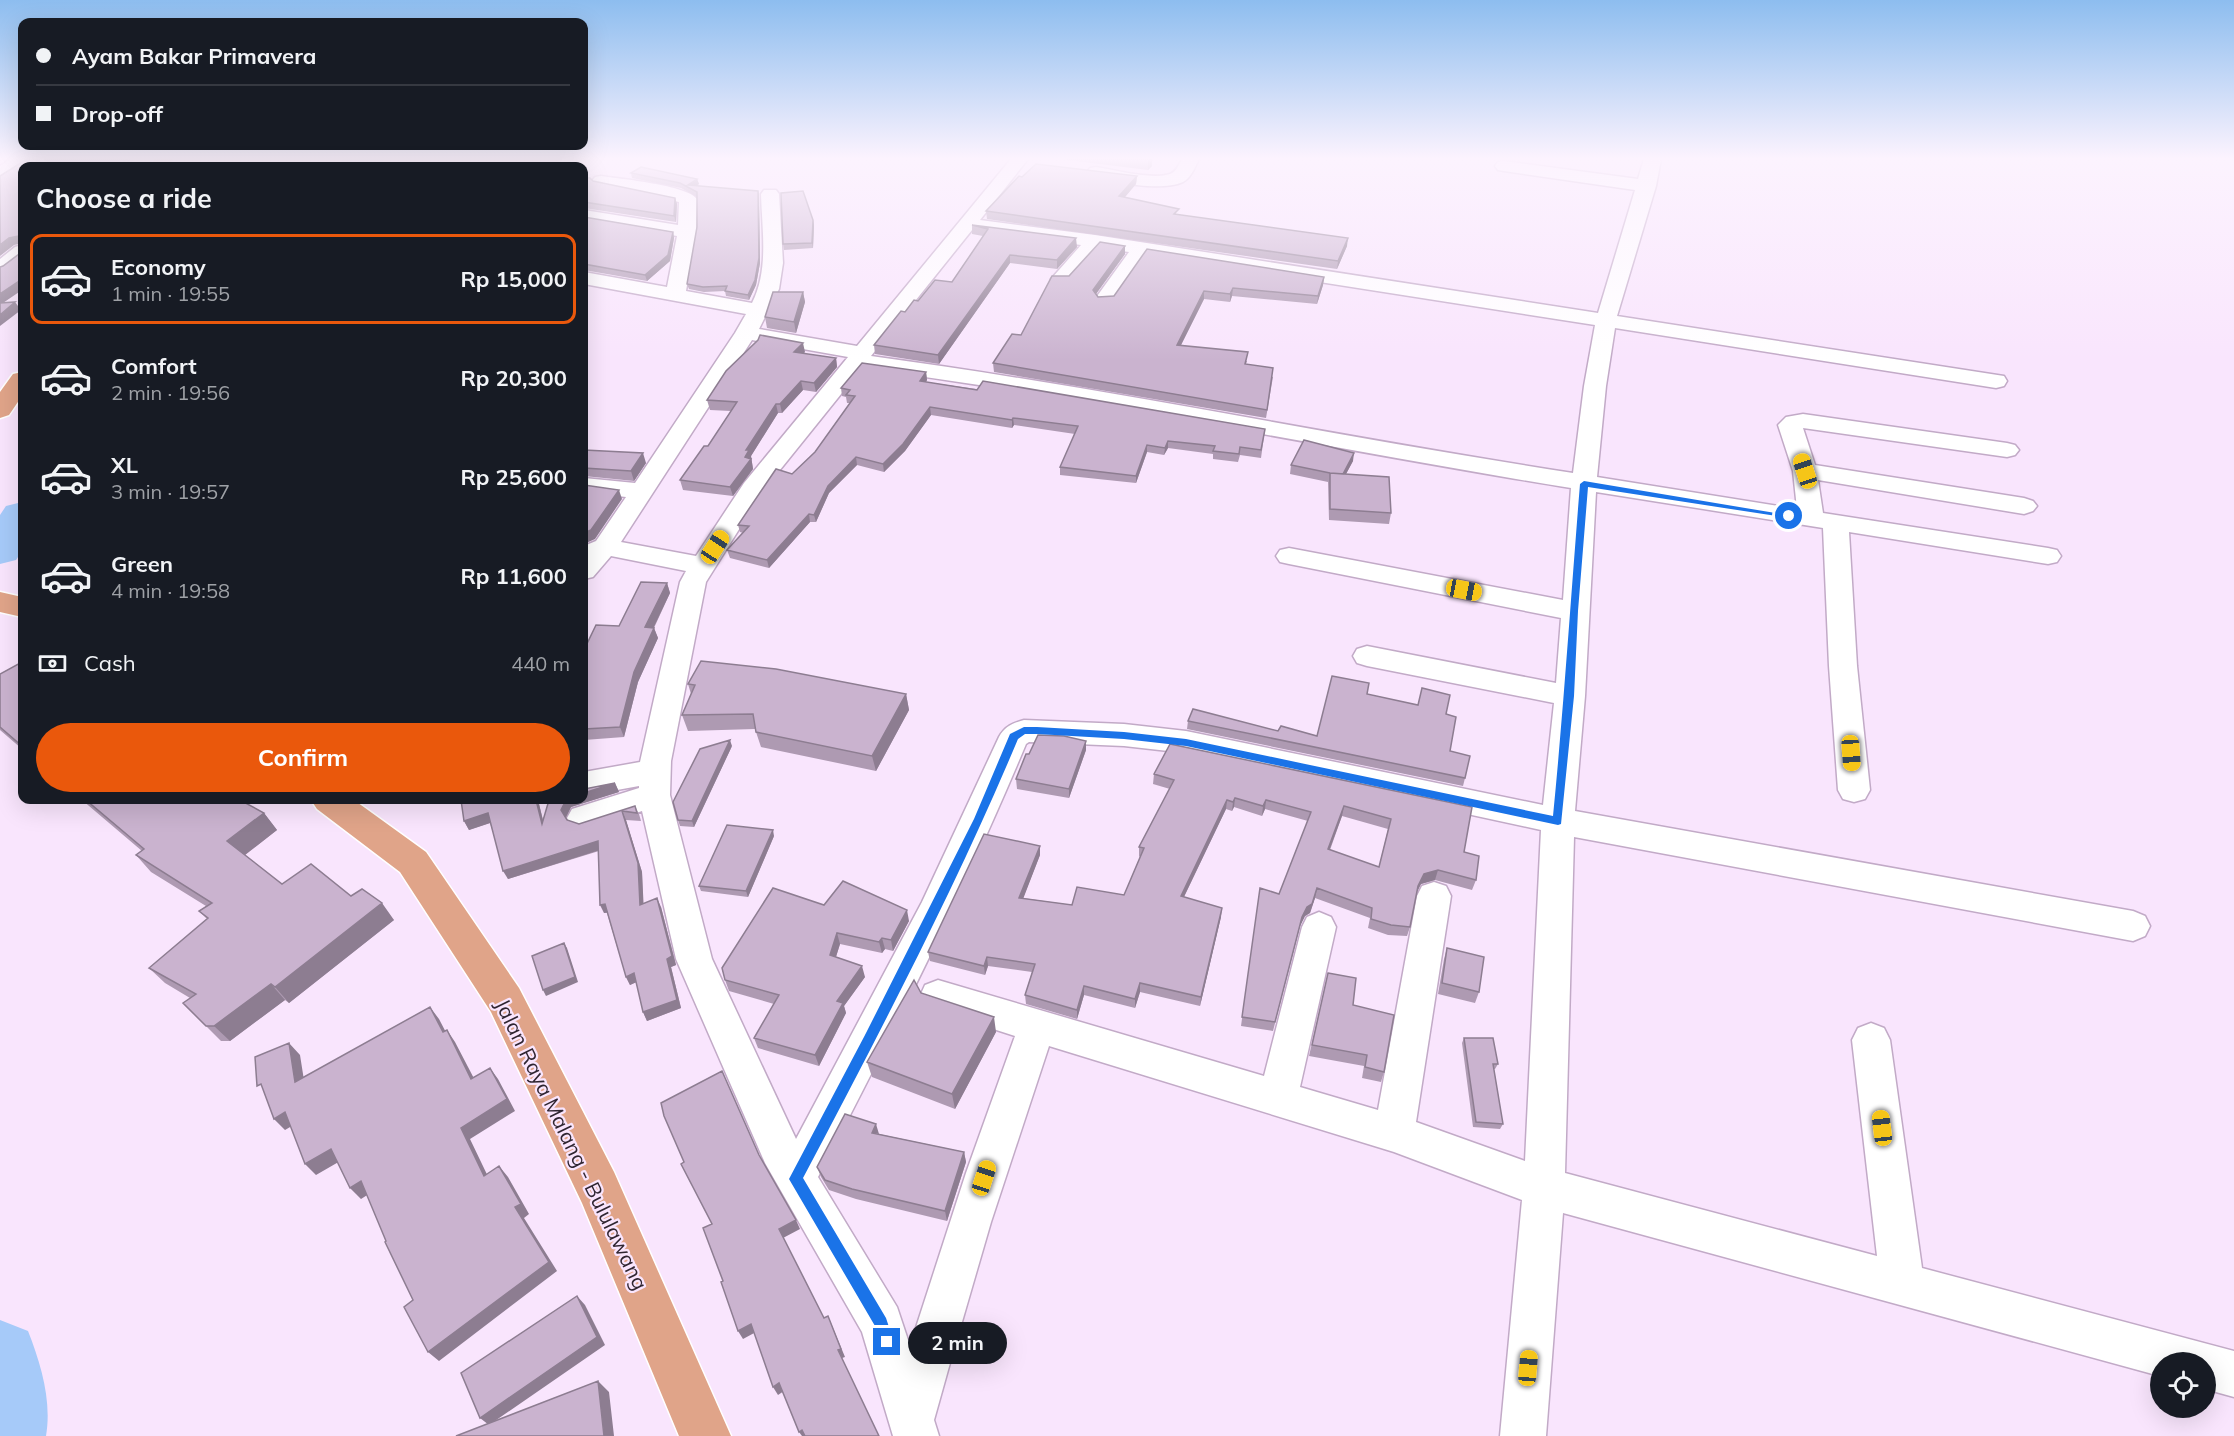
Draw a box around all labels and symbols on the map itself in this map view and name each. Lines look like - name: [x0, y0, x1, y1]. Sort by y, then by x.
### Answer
- car: [1791, 451, 1819, 491]
- route start: [1775, 502, 1802, 529]
- car: [698, 527, 732, 567]
- car: [1445, 578, 1483, 602]
- car: [1841, 734, 1861, 772]
- street label: Jalan Raya Malang - Bululawang: [490, 994, 654, 1294]
- car: [1871, 1109, 1893, 1147]
- car: [970, 1158, 998, 1198]
- callout: 2 min: [908, 1321, 1007, 1363]
- route end: [873, 1328, 900, 1355]
- car: [1517, 1349, 1539, 1387]

